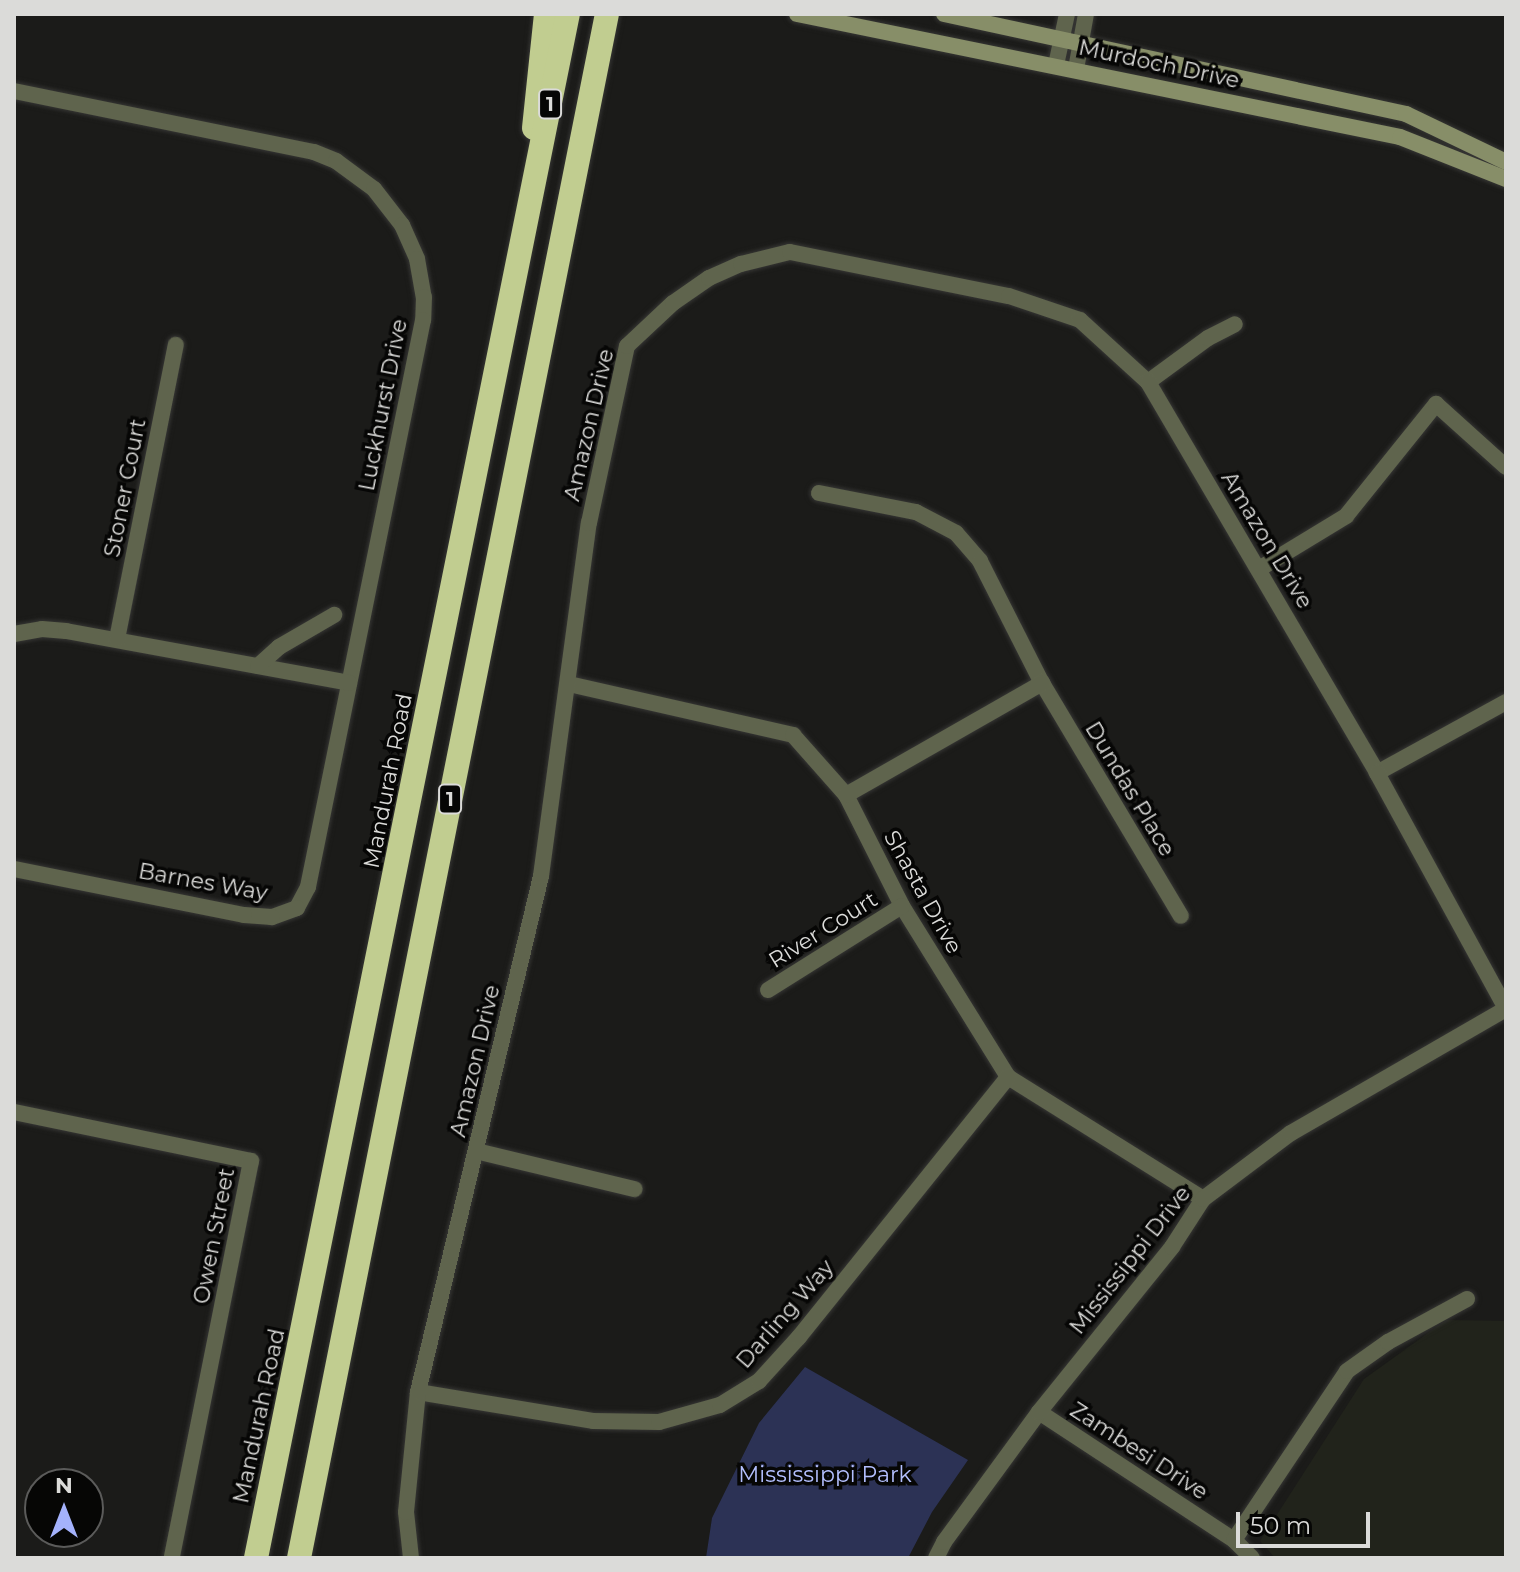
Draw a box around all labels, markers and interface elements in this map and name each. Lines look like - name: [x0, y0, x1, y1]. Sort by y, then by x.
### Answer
- street label: Murdoch Drive: [1076, 34, 1242, 94]
- road number: 1: [538, 88, 562, 120]
- street label: Luckhurst Drive: [353, 317, 413, 493]
- street label: Amazon Drive: [559, 346, 619, 504]
- street label: Stoner Court: [99, 417, 151, 559]
- street label: Amazon Drive: [1216, 467, 1318, 613]
- street label: Mandurah Road: [358, 691, 418, 871]
- street label: Dundas Place: [1079, 717, 1181, 861]
- road number: 1: [438, 783, 462, 815]
- street label: Shasta Drive: [878, 826, 968, 958]
- street label: Barnes Way: [136, 858, 270, 906]
- street label: River Court: [764, 886, 882, 974]
- street label: Amazon Drive: [445, 982, 505, 1140]
- street label: Owen Street: [188, 1166, 240, 1306]
- street label: Mississippi Drive: [1064, 1181, 1196, 1339]
- street label: Darling Way: [731, 1254, 839, 1374]
- street label: Mandurah Road: [228, 1326, 290, 1506]
- street label: Zambesi Drive: [1065, 1397, 1213, 1505]
- park label: Mississippi Park: [738, 1462, 912, 1488]
- north arrow: [24, 1468, 104, 1548]
- text: N: [55, 1472, 73, 1499]
- scale bar: [1240, 1496, 1374, 1546]
- text: 50 m: [1250, 1511, 1311, 1540]

